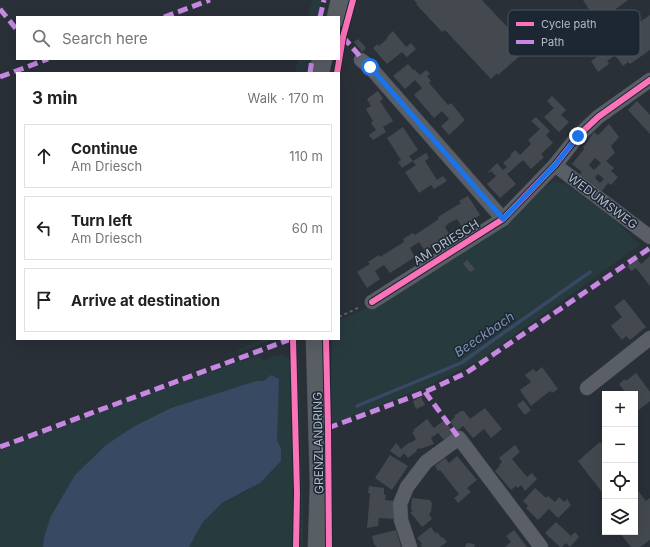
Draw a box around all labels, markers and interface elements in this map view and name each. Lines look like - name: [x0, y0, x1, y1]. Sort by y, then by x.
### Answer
- legend: [508, 10, 640, 56]
- search box: [16, 16, 340, 60]
- text: Cycle path: [541, 17, 597, 31]
- icon: search: [30, 27, 52, 49]
- text: Search here: [62, 29, 148, 48]
- text: Path: [541, 35, 564, 49]
- route start: [361, 58, 379, 76]
- text: 3 min: [32, 88, 78, 108]
- text: Walk · 170 m: [248, 90, 324, 106]
- route end: [569, 127, 587, 145]
- text: Continue: [71, 139, 138, 158]
- icon: ahead: [33, 145, 55, 167]
- text: 110 m: [289, 148, 323, 164]
- text: Am Driesch: [71, 158, 142, 174]
- street label: WEDUMSWEG: [565, 170, 641, 232]
- text: Turn left: [71, 211, 132, 230]
- street label: AM DRIESCH: [410, 216, 482, 268]
- icon: left: [33, 217, 55, 239]
- text: 60 m: [292, 220, 323, 236]
- text: Am Driesch: [71, 230, 142, 246]
- icon: arrive: [33, 289, 55, 311]
- text: Arrive at destination: [71, 291, 220, 310]
- water label: Beeckbach: [451, 308, 517, 360]
- map controls: [602, 391, 638, 535]
- button: +: [602, 391, 638, 427]
- street label: GRENZLANDRING: [310, 392, 326, 494]
- button: −: [602, 427, 638, 463]
- button: locate: [602, 463, 638, 499]
- button: layers: [602, 499, 638, 535]

